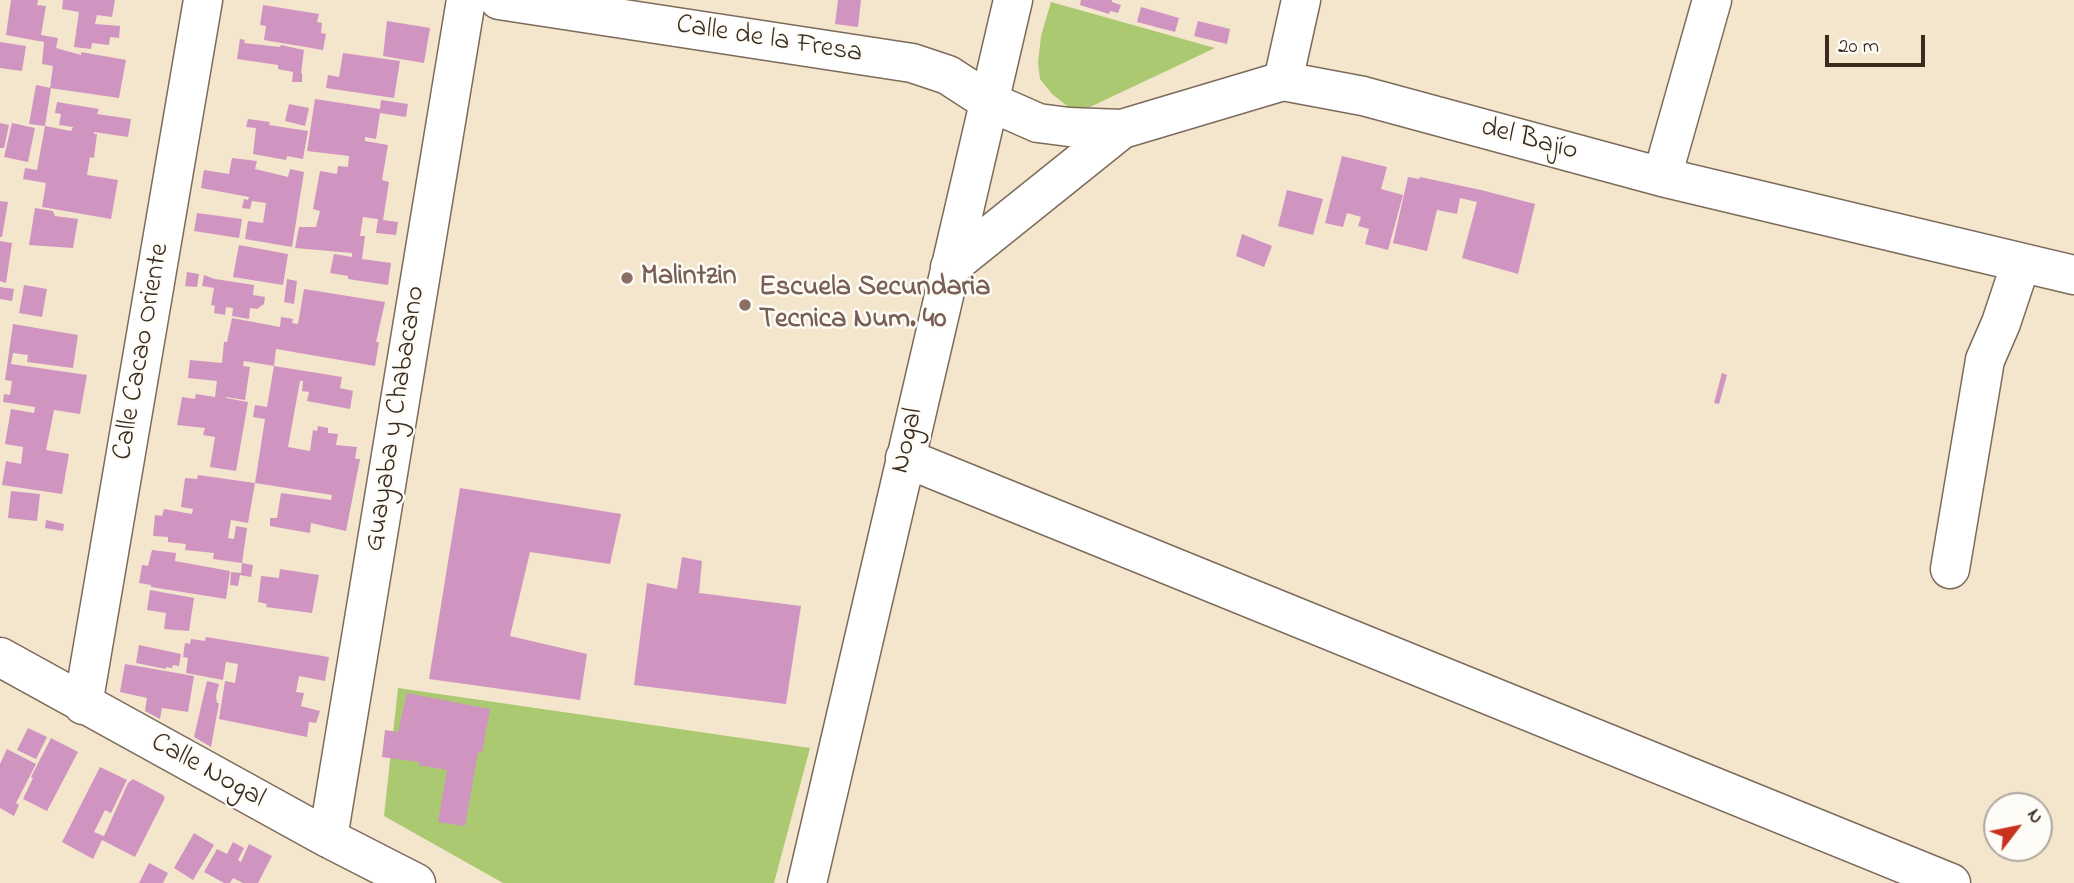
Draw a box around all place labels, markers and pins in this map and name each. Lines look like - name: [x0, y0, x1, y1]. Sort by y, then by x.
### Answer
- place label: Malintzin: [641, 261, 737, 295]
- marker: Malintzin: [619, 270, 635, 286]
- place label: Escuela Secundaria Tecnica Num. 40: [759, 272, 990, 338]
- marker: Escuela Secundaria Tecnica Num. 40: [737, 297, 753, 313]

